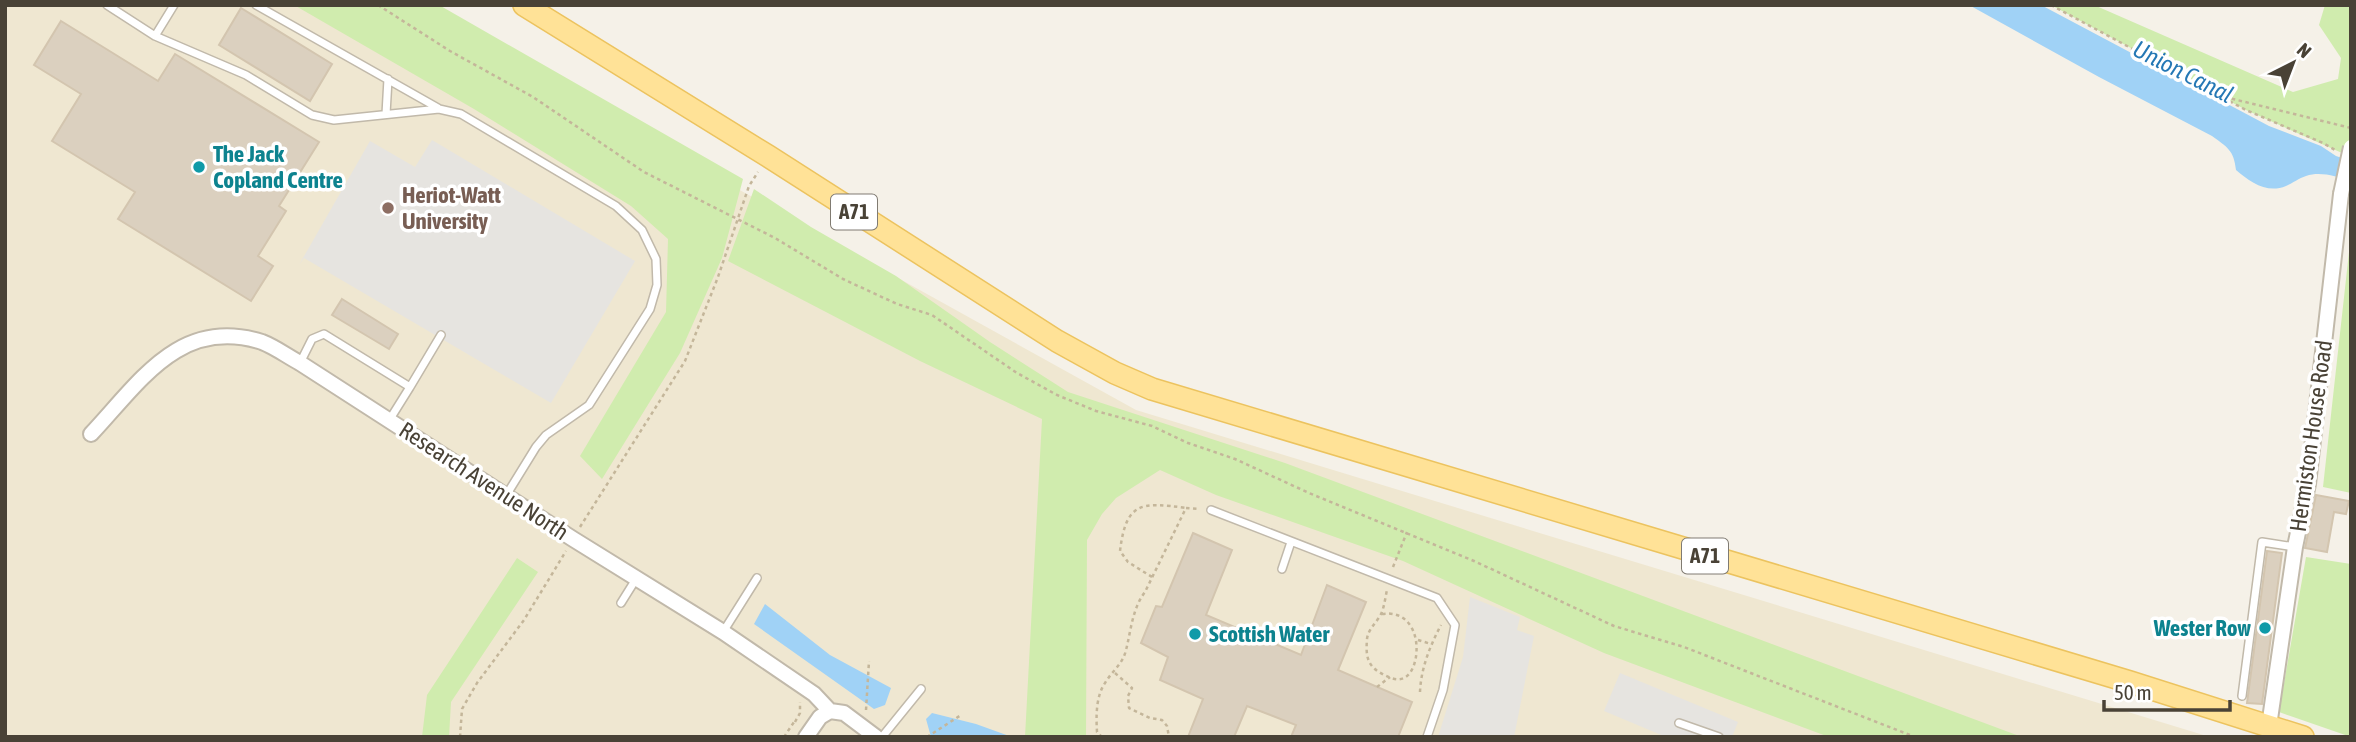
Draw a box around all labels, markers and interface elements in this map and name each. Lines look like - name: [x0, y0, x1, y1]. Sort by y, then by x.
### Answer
- north arrow: [2258, 28, 2328, 98]
- water label: Union Canal: [2129, 35, 2238, 108]
- text: N: [2293, 38, 2316, 62]
- place label: The Jack Copland Centre: [213, 141, 343, 193]
- marker: The Jack Copland Centre: [191, 159, 207, 175]
- place label: Heriot-Watt University: [402, 182, 501, 234]
- road number: A71: [831, 194, 877, 230]
- marker: Heriot-Watt University: [380, 200, 396, 216]
- street label: Hermiston House Road: [2285, 339, 2337, 533]
- street label: Research Avenue North: [395, 417, 573, 545]
- road number: A71: [1682, 538, 1728, 574]
- place label: Wester Row: [2153, 615, 2251, 641]
- marker: Wester Row: [2257, 620, 2273, 636]
- place label: Scottish Water: [1209, 621, 1330, 647]
- marker: Scottish Water: [1187, 626, 1203, 642]
- scale bar: [2104, 668, 2230, 712]
- text: 50 m: [2114, 680, 2152, 704]

